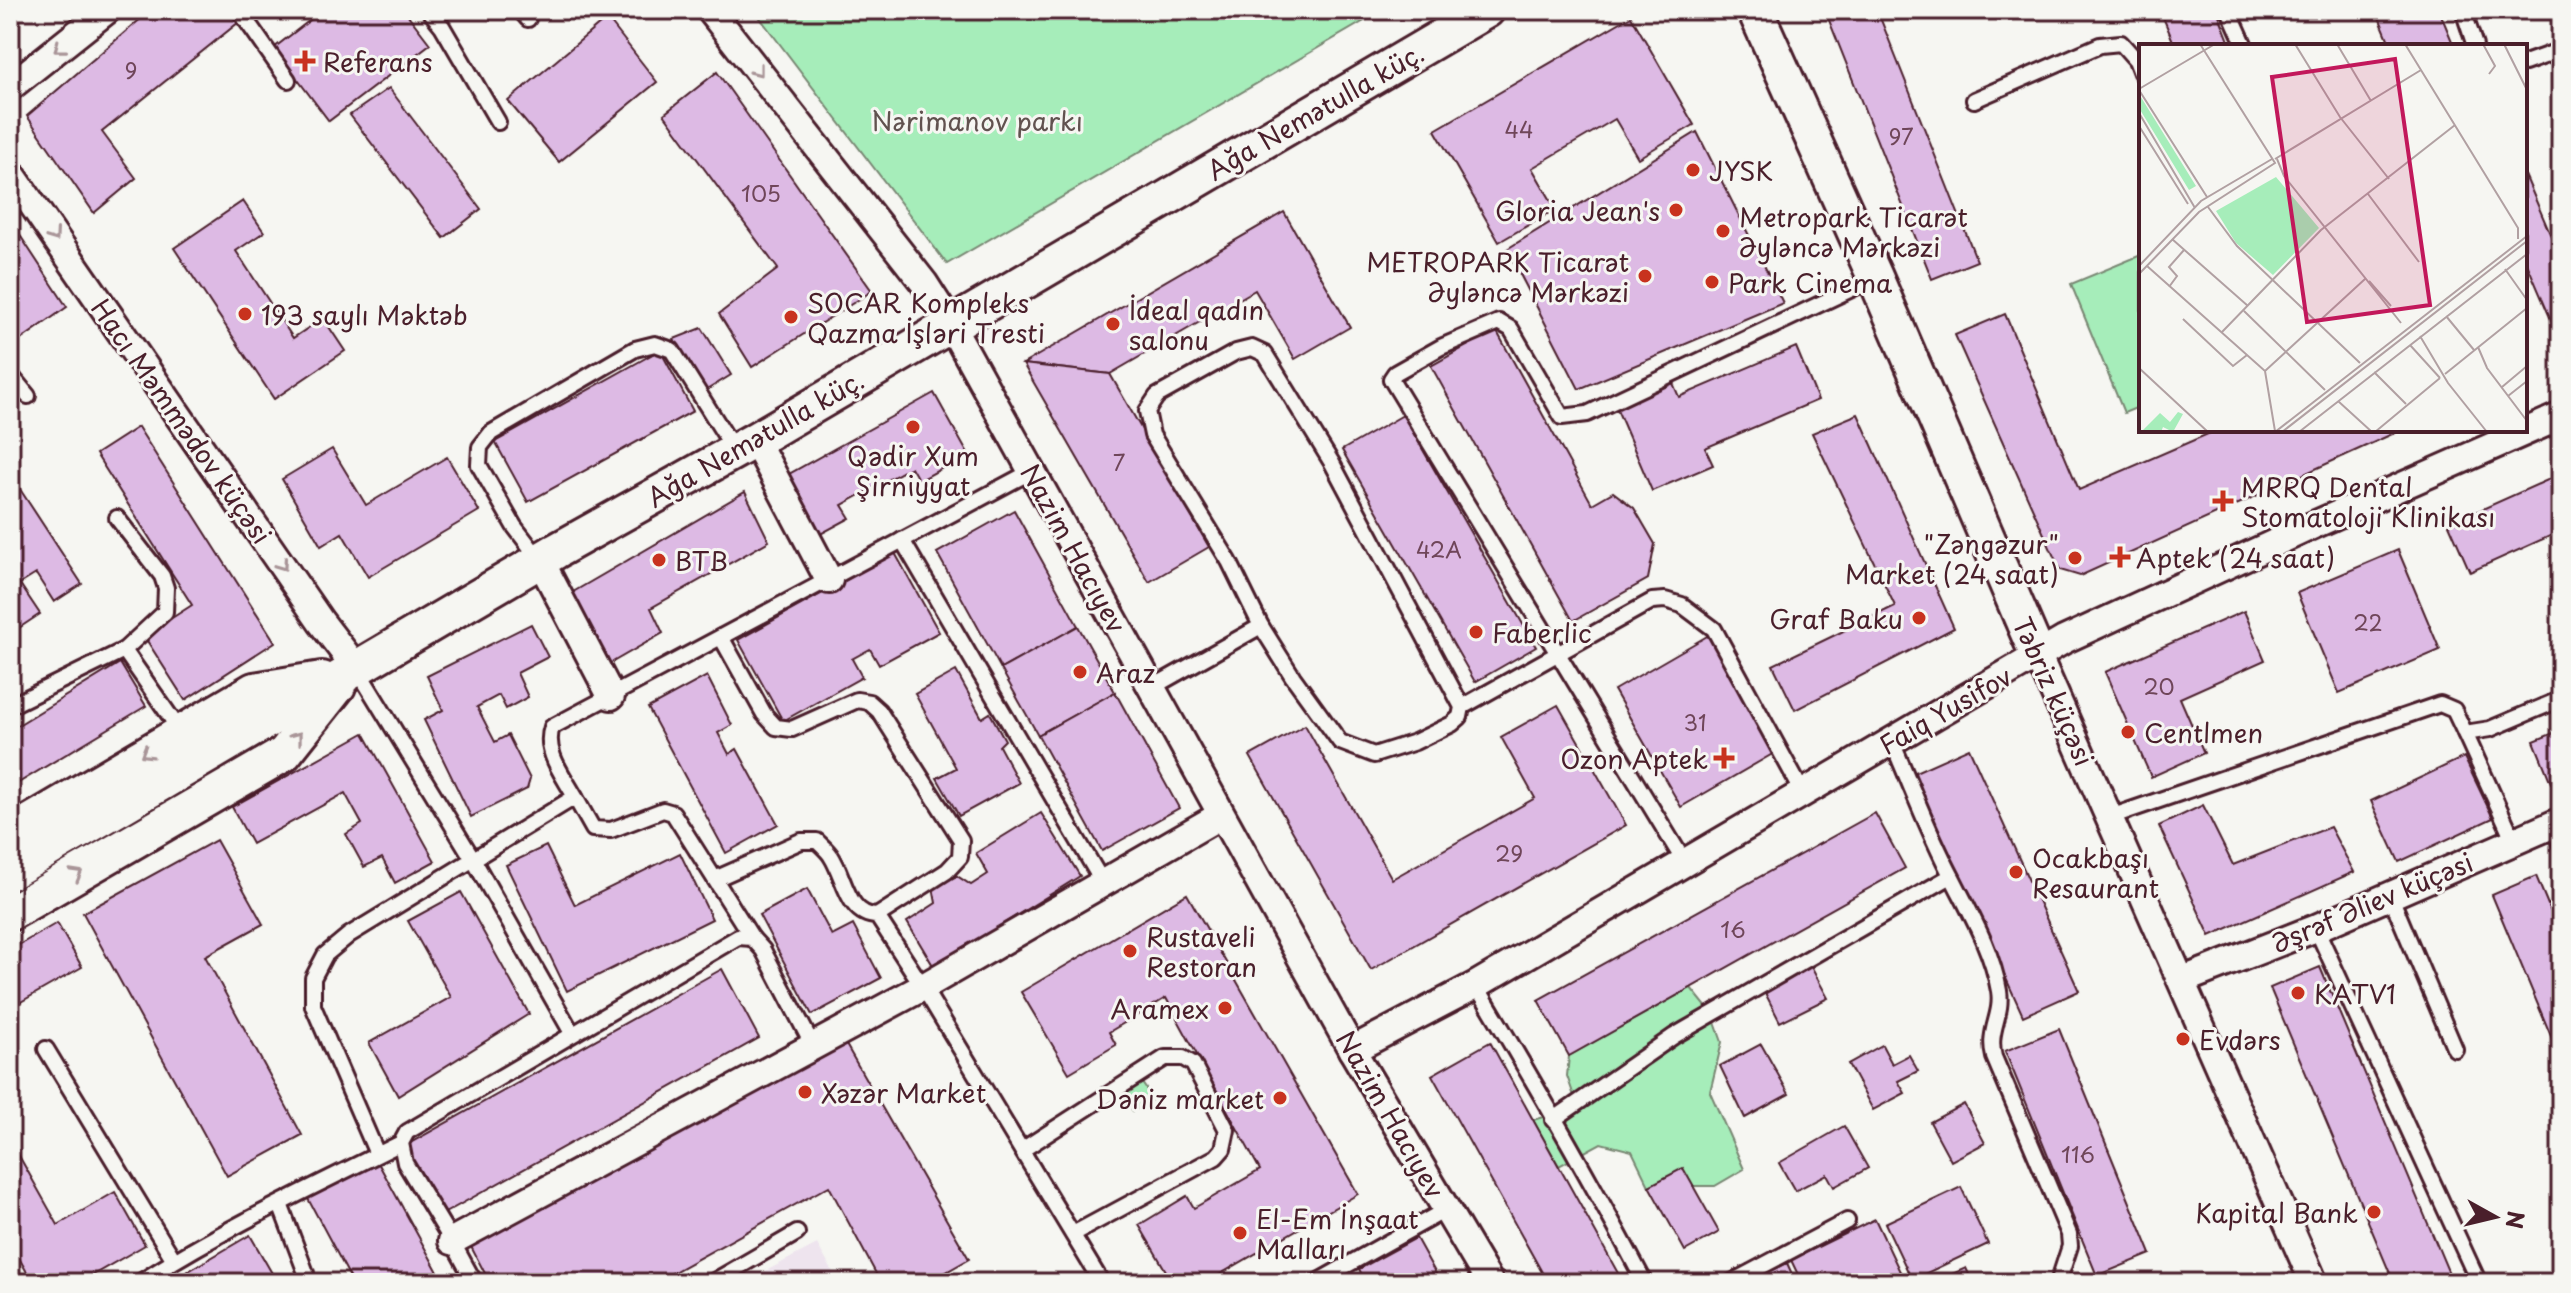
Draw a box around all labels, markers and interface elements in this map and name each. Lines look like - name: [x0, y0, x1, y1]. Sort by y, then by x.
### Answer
- street label: Ağa Nemətulla küç.: [1199, 33, 1431, 189]
- one-way arrow: [53, 39, 68, 53]
- place label: Referans: [323, 42, 433, 81]
- inset map: [2139, 44, 2527, 432]
- marker: Referans: [294, 50, 316, 72]
- house number: 9: [125, 53, 137, 86]
- one-way arrow: [748, 62, 763, 76]
- park label: Nərimanov parkı: [871, 101, 1083, 140]
- house number: 44: [1504, 112, 1534, 145]
- house number: 97: [1889, 119, 1914, 152]
- place label: JYSK: [1709, 151, 1773, 190]
- marker: JYSK: [1684, 161, 1702, 179]
- house number: 105: [741, 176, 781, 209]
- place label: Gloria Jean's: [1495, 191, 1660, 230]
- place label: Metropark Ticarət Əyləncə Mərkəzi: [1739, 197, 1968, 266]
- marker: Gloria Jean's: [1667, 201, 1685, 219]
- marker: Metropark Ticarət Əyləncə Mərkəzi: [1714, 222, 1732, 240]
- one-way arrow: [44, 227, 59, 241]
- place label: METROPARK Ticarət Əyləncə Mərkəzi: [1366, 242, 1629, 311]
- place label: Park Cinema: [1728, 263, 1893, 302]
- marker: METROPARK Ticarət Əyləncə Mərkəzi: [1636, 267, 1654, 285]
- marker: Park Cinema: [1703, 273, 1721, 291]
- place label: SOCAR Kompleks Qazma İşləri Tresti: [807, 283, 1045, 352]
- place label: İdeal qadın salonu: [1129, 290, 1264, 359]
- street label: Hacı Məmmədov küçəsi: [82, 291, 282, 551]
- place label: 193 saylı Məktəb: [261, 295, 468, 334]
- marker: 193 saylı Məktəb: [236, 305, 254, 323]
- marker: SOCAR Kompleks Qazma İşləri Tresti: [782, 308, 800, 326]
- marker: İdeal qadın salonu: [1104, 315, 1122, 333]
- street label: Ağa Nemətulla küç.: [639, 360, 871, 516]
- marker: Qədir Xum Şirniyyat: [904, 418, 922, 436]
- place label: Qədir Xum Şirniyyat: [847, 436, 979, 505]
- house number: 7: [1113, 445, 1125, 478]
- street label: Nazim Hacıyev: [1012, 457, 1136, 639]
- place label: MRRQ Dental Stomatoloji Klinikası: [2241, 467, 2495, 536]
- marker: MRRQ Dental Stomatoloji Klinikası: [2212, 490, 2234, 512]
- place label: "Zəngəzur" Market (24 saat): [1845, 524, 2059, 593]
- house number: 42A: [1416, 532, 1462, 565]
- place label: Aptek (24 saat): [2136, 538, 2335, 577]
- place label: BTB: [675, 541, 728, 580]
- marker: Aptek (24 saat): [2111, 548, 2129, 566]
- marker: "Zəngəzur" Market (24 saat): [2066, 549, 2084, 567]
- marker: BTB: [650, 551, 668, 569]
- one-way arrow: [272, 556, 287, 571]
- place label: Graf Baku: [1769, 599, 1903, 638]
- house number: 22: [2353, 605, 2383, 638]
- marker: Graf Baku: [1910, 609, 1928, 627]
- street label: Təbriz küçəsi: [2004, 610, 2104, 772]
- place label: Faberlic: [1492, 613, 1592, 652]
- marker: Faberlic: [1467, 623, 1485, 641]
- place label: Araz: [1096, 653, 1155, 692]
- street label: Faiq Yusifov: [1872, 656, 2018, 764]
- marker: Araz: [1071, 663, 1089, 681]
- house number: 20: [2143, 669, 2175, 702]
- house number: 31: [1683, 705, 1707, 738]
- place label: Centlmen: [2144, 713, 2263, 752]
- marker: Centlmen: [2119, 723, 2137, 741]
- one-way arrow: [287, 732, 302, 746]
- place label: Ozon Aptek: [1560, 739, 1708, 778]
- one-way arrow: [140, 743, 155, 759]
- marker: Ozon Aptek: [1715, 749, 1733, 767]
- house number: 29: [1495, 836, 1523, 869]
- place label: Ocakbaşı Resaurant: [2032, 838, 2159, 907]
- street label: Əşrəf Əliev küçəsi: [2265, 842, 2479, 962]
- marker: Ocakbaşı Resaurant: [2007, 863, 2025, 881]
- one-way arrow: [69, 868, 83, 884]
- house number: 16: [1720, 912, 1746, 945]
- place label: Rustaveli Restoran: [1146, 917, 1257, 986]
- marker: Rustaveli Restoran: [1121, 942, 1139, 960]
- place label: KATV1: [2314, 974, 2396, 1013]
- marker: KATV1: [2289, 984, 2307, 1002]
- place label: Aramex: [1111, 989, 1209, 1028]
- marker: Aramex: [1216, 999, 1234, 1017]
- place label: Evdərs: [2199, 1020, 2281, 1059]
- street label: Nazim Hacıyev: [1327, 1023, 1455, 1205]
- marker: Evdərs: [2174, 1030, 2192, 1048]
- place label: Xəzər Market: [821, 1073, 986, 1112]
- place label: Dəniz market: [1096, 1079, 1264, 1118]
- marker: Xəzər Market: [796, 1083, 814, 1101]
- marker: Dəniz market: [1271, 1089, 1289, 1107]
- house number: 116: [2061, 1137, 2095, 1170]
- north arrow: [2455, 1177, 2535, 1257]
- place label: Kapital Bank: [2195, 1193, 2358, 1232]
- place label: El-Em İnşaat Malları: [1256, 1199, 1419, 1268]
- marker: Kapital Bank: [2365, 1203, 2383, 1221]
- text: N: [2499, 1209, 2534, 1231]
- marker: El-Em İnşaat Malları: [1231, 1224, 1249, 1242]

